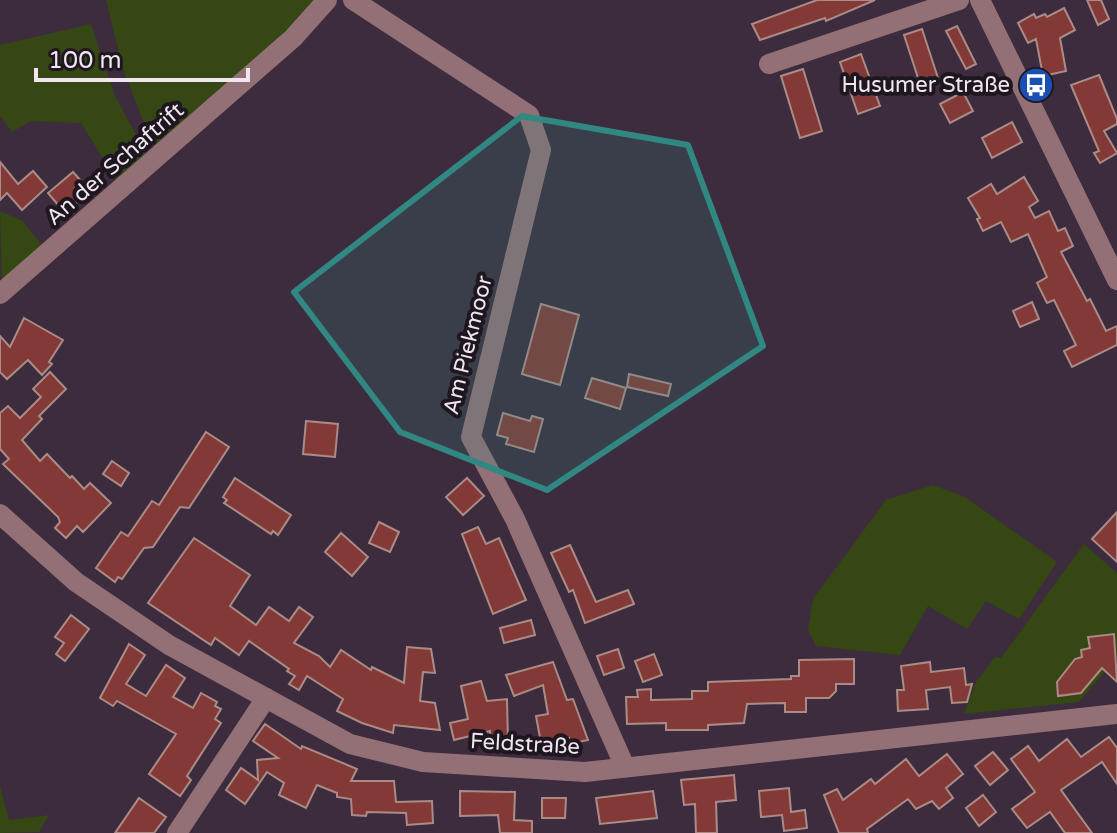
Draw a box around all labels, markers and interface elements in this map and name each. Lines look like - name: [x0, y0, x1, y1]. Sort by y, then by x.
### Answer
- scale bar: [36, 32, 248, 82]
- text: 100 m: [48, 46, 122, 75]
- bus stop icon: Husumer Straße: [1017, 66, 1055, 104]
- place label: Husumer Straße: [841, 72, 1010, 98]
- street label: An der Schaftrift: [41, 97, 189, 231]
- street label: Am Piekmoor: [438, 272, 498, 417]
- street label: Feldstraße: [469, 728, 581, 760]

